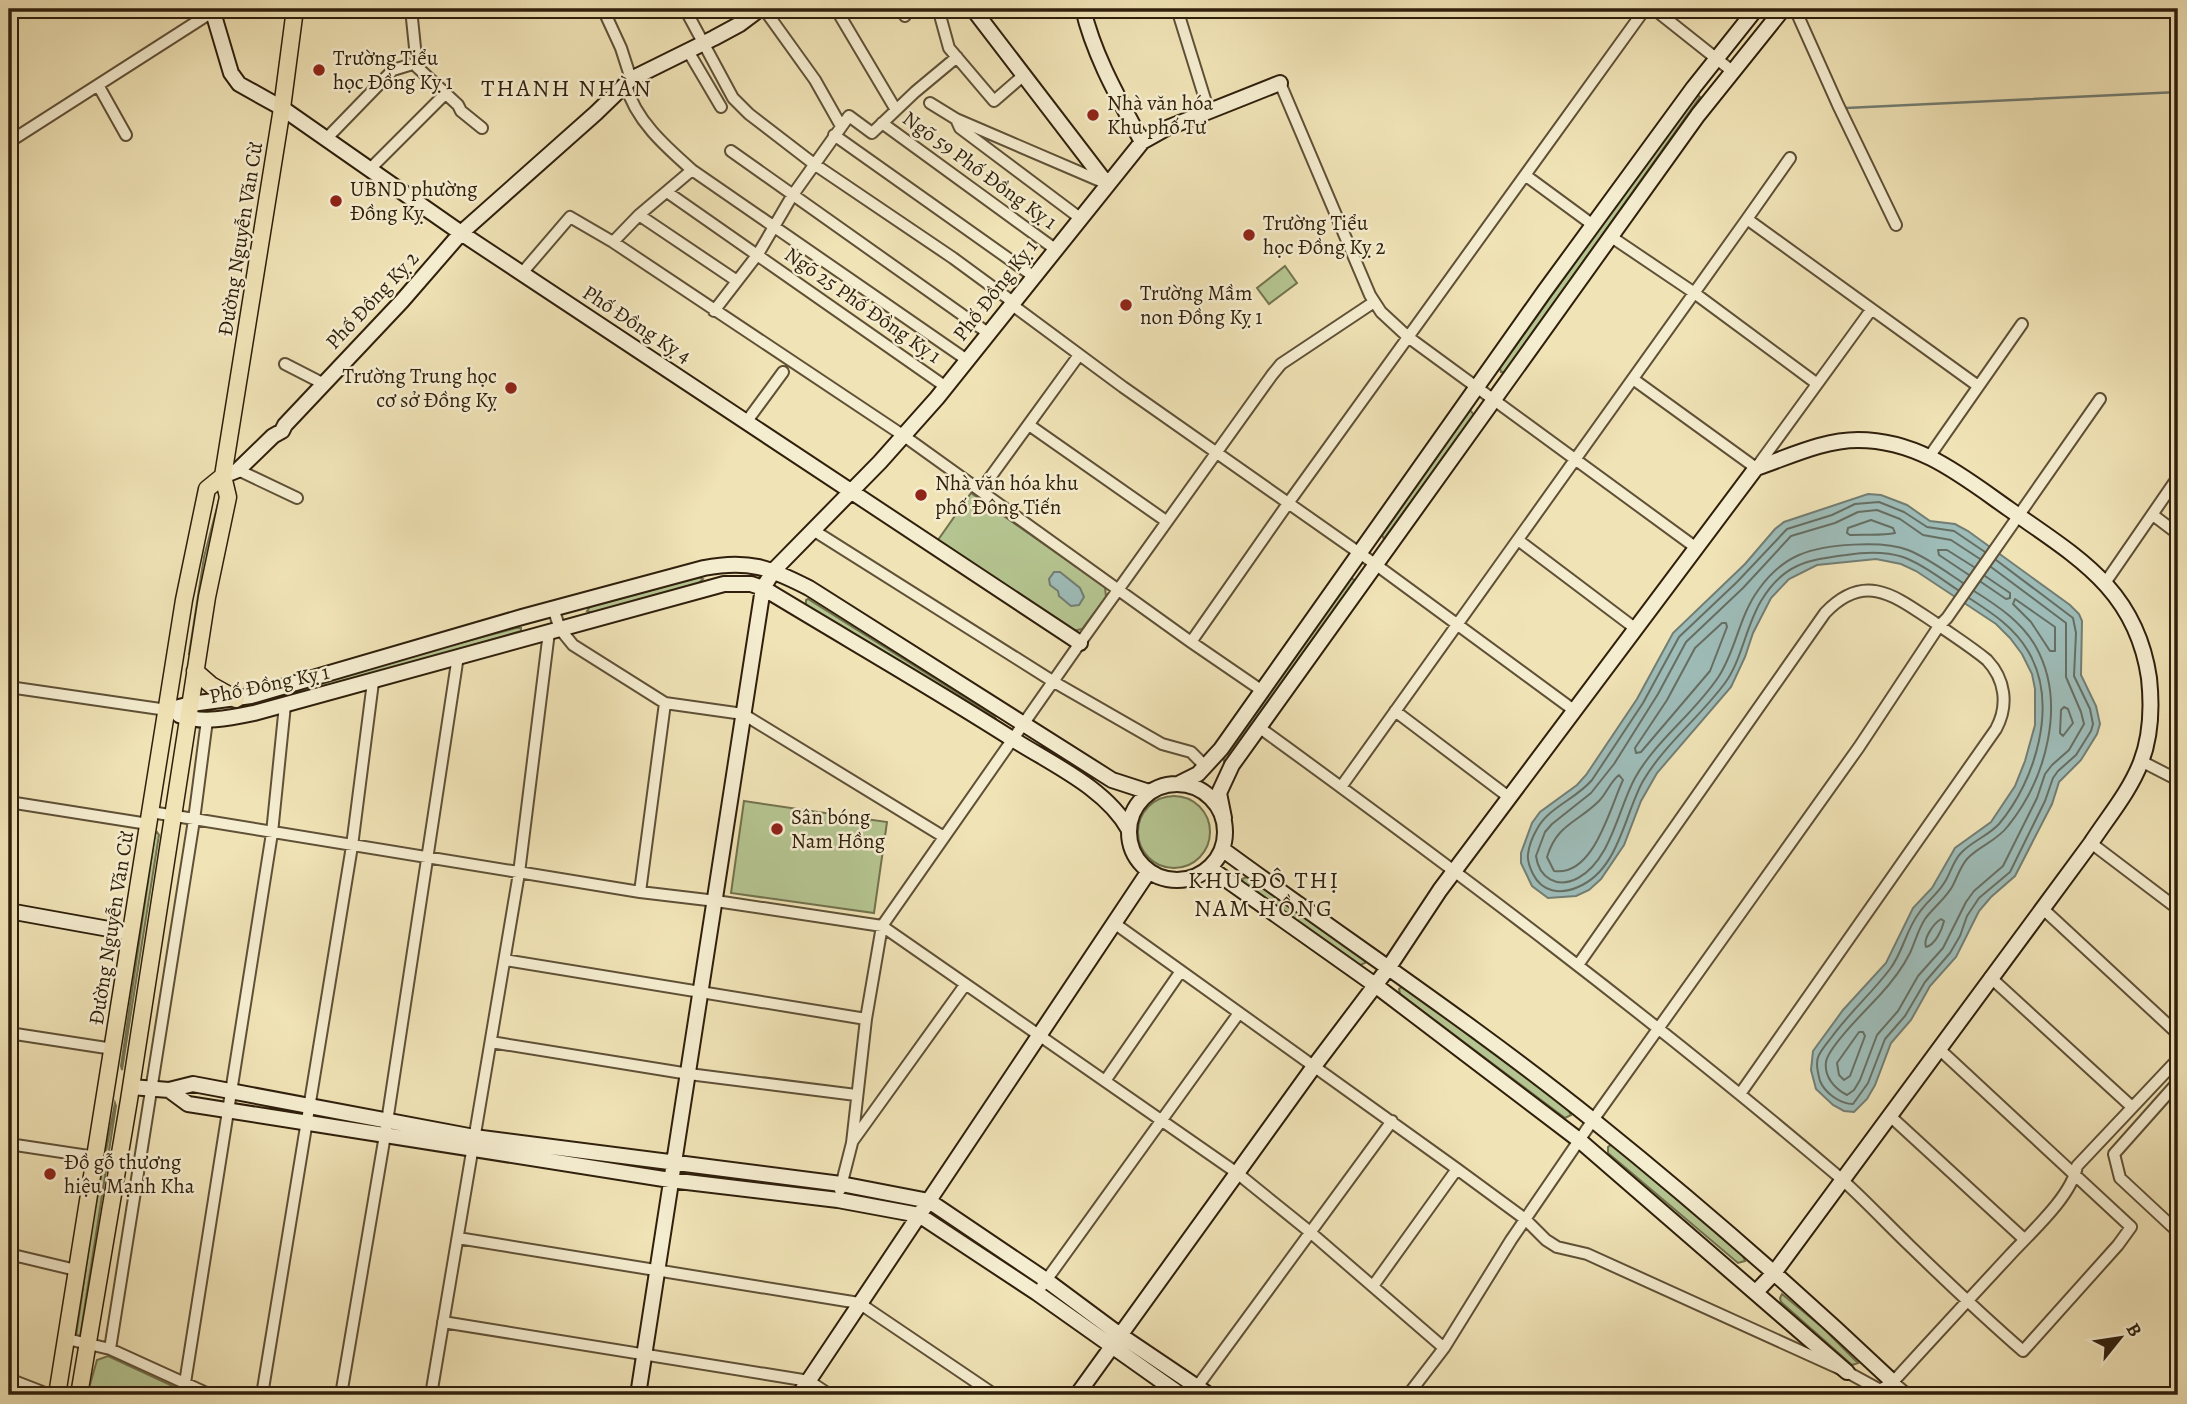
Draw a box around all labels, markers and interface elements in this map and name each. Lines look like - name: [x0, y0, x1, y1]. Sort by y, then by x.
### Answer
- place label: Trường Tiểu học Đồng Kỵ 1: [333, 44, 453, 96]
- marker: Trường Tiểu học Đồng Kỵ 1: [311, 62, 327, 78]
- district label: THANH NHÀN: [481, 72, 653, 104]
- place label: Nhà văn hóa Khu phố Tư: [1107, 89, 1213, 141]
- street label: Ngõ 59 Phố Đồng Kỵ 1: [897, 104, 1063, 236]
- marker: Nhà văn hóa Khu phố Tư: [1085, 107, 1101, 123]
- street label: Đường Nguyễn Văn Cừ: [211, 140, 269, 338]
- place label: UBND phường Đồng Kỵ: [350, 175, 478, 227]
- marker: UBND phường Đồng Kỵ: [328, 193, 344, 209]
- place label: Trường Tiểu học Đồng Kỵ 2: [1263, 209, 1385, 261]
- marker: Trường Tiểu học Đồng Kỵ 2: [1241, 227, 1257, 243]
- street label: Phố Đồng Kỵ 1: [946, 233, 1044, 347]
- street label: Ngõ 25 Phố Đồng Kỵ 1: [779, 240, 947, 370]
- street label: Phố Đồng Kỵ 2: [319, 245, 425, 355]
- street label: Phố Đồng Kỵ 4: [577, 278, 697, 370]
- place label: Trường Mầm non Đồng Kỵ 1: [1140, 279, 1263, 331]
- marker: Trường Mầm non Đồng Kỵ 1: [1118, 297, 1134, 313]
- place label: Trường Trung học cơ sở Đồng Kỵ: [342, 362, 498, 414]
- marker: Trường Trung học cơ sở Đồng Kỵ: [503, 380, 519, 396]
- place label: Nhà văn hóa khu phố Đông Tiến: [935, 469, 1079, 521]
- marker: Nhà văn hóa khu phố Đông Tiến: [913, 487, 929, 503]
- street label: Phố Đồng Kỵ 1: [206, 658, 332, 710]
- place label: Sân bóng Nam Hồng: [791, 803, 885, 855]
- marker: Sân bóng Nam Hồng: [769, 821, 785, 837]
- street label: Đường Nguyễn Văn Cừ: [82, 829, 140, 1027]
- district label: KHU ĐÔ THỊ NAM HỒNG: [1188, 864, 1340, 924]
- place label: Đồ gỗ thương hiệu Mạnh Kha: [64, 1148, 195, 1200]
- marker: Đồ gỗ thương hiệu Mạnh Kha: [42, 1166, 58, 1182]
- north arrow: [2086, 1302, 2156, 1372]
- text: B: [2120, 1318, 2148, 1342]

